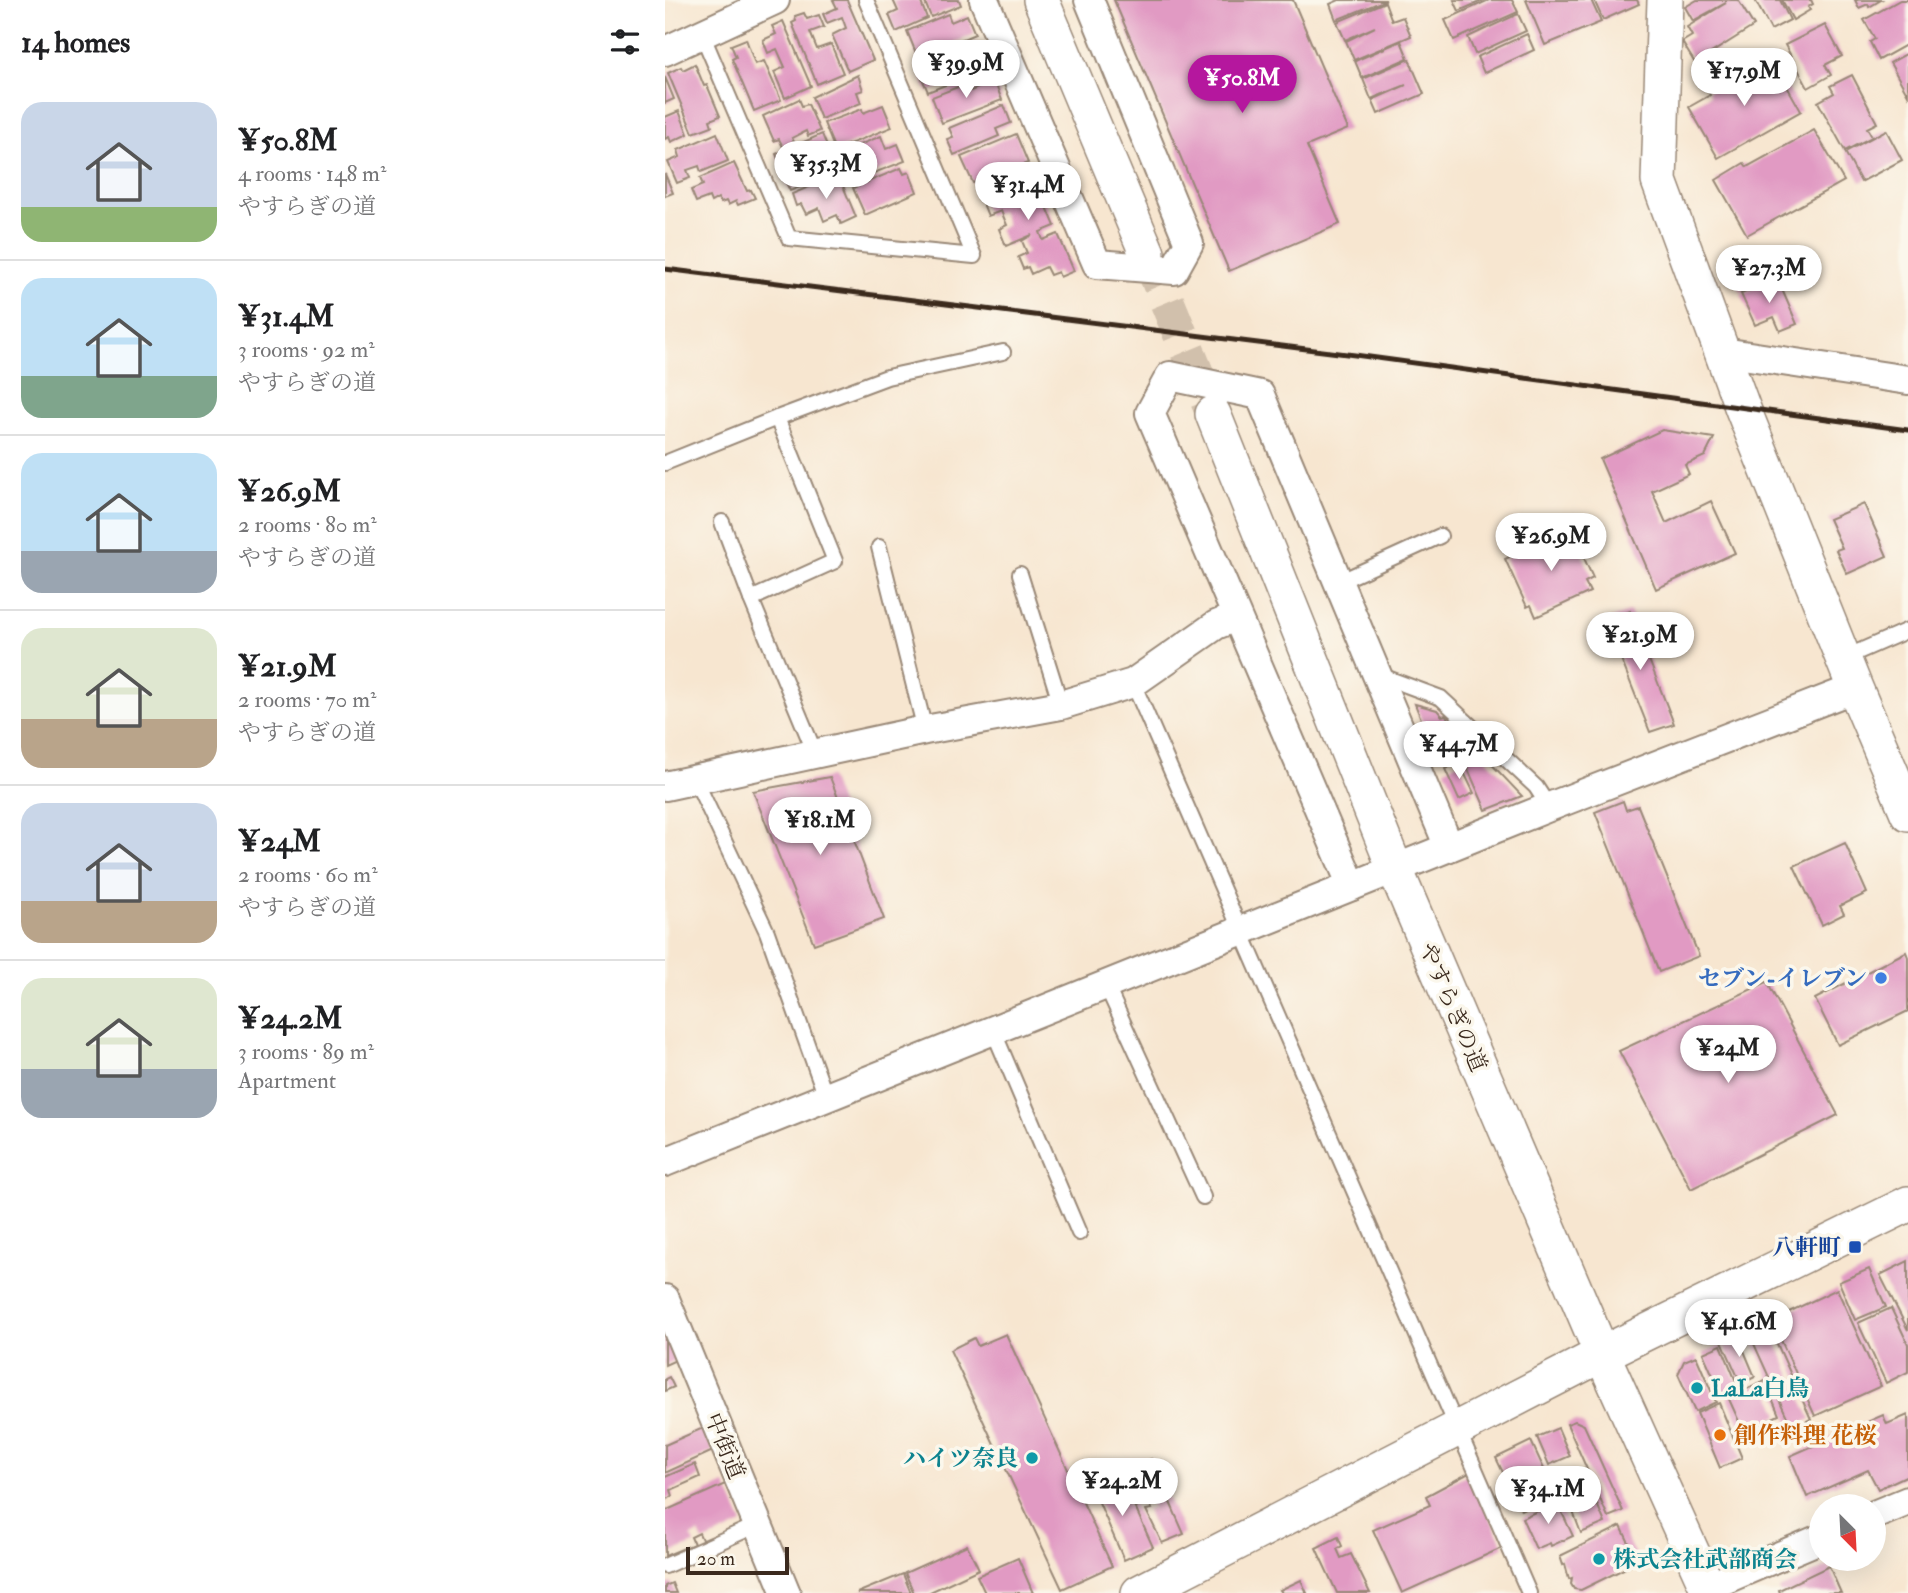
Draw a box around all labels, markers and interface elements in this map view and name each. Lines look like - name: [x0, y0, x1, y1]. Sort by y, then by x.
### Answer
- icon: filters: [606, 23, 644, 61]
- text: 14 homes: [21, 24, 130, 61]
- pin: ¥39.9M: [909, 41, 1023, 100]
- text: ¥39.9M: [928, 48, 1004, 77]
- pin: ¥17.9M: [1687, 48, 1801, 108]
- pin: ¥50.8M: [1185, 55, 1299, 115]
- text: ¥17.9M: [1707, 56, 1781, 85]
- text: ¥50.8M: [1204, 63, 1280, 92]
- text: ¥50.8M: [238, 122, 338, 159]
- icon: home: [77, 130, 161, 214]
- pin: ¥35.3M: [769, 142, 883, 201]
- text: ¥35.3M: [790, 149, 862, 178]
- text: 4 rooms · 148 m²: [238, 159, 386, 188]
- pin: ¥31.4M: [971, 162, 1085, 222]
- text: ¥31.4M: [991, 170, 1065, 199]
- text: やすらぎの道: [238, 192, 376, 221]
- pin: ¥27.3M: [1712, 246, 1826, 305]
- text: ¥27.3M: [1732, 253, 1806, 282]
- text: ¥31.4M: [238, 298, 334, 335]
- icon: home: [77, 306, 161, 390]
- text: 3 rooms · 92 m²: [238, 335, 375, 364]
- text: やすらぎの道: [238, 368, 376, 397]
- text: ¥26.9M: [238, 473, 341, 510]
- icon: home: [77, 481, 161, 565]
- text: 2 rooms · 80 m²: [238, 510, 377, 539]
- pin: ¥26.9M: [1494, 514, 1608, 573]
- text: ¥26.9M: [1511, 521, 1591, 550]
- text: やすらぎの道: [238, 543, 376, 572]
- pin: ¥21.9M: [1583, 612, 1697, 672]
- text: ¥21.9M: [1602, 620, 1678, 649]
- text: ¥21.9M: [238, 648, 337, 685]
- icon: home: [77, 656, 161, 740]
- text: 2 rooms · 70 m²: [238, 685, 377, 714]
- text: やすらぎの道: [238, 718, 376, 747]
- pin: ¥44.7M: [1402, 722, 1516, 781]
- text: ¥44.7M: [1420, 729, 1498, 758]
- pin: ¥18.1M: [763, 798, 877, 857]
- text: ¥18.1M: [784, 805, 856, 834]
- text: ¥24M: [238, 823, 321, 860]
- icon: home: [77, 831, 161, 915]
- text: 2 rooms · 60 m²: [238, 860, 378, 889]
- text: やすらぎの道: [238, 893, 376, 922]
- street label: やすらぎの道: [1413, 938, 1493, 1076]
- place label: セブン-イレブン: [1698, 964, 1867, 993]
- marker: セブン-イレブン: [1873, 970, 1889, 986]
- text: ¥24.2M: [238, 1000, 343, 1037]
- icon: home: [77, 1006, 161, 1090]
- pin: ¥24M: [1687, 1026, 1769, 1085]
- text: ¥24M: [1696, 1033, 1760, 1062]
- text: 3 rooms · 89 m²: [238, 1037, 374, 1066]
- text: Apartment: [238, 1066, 336, 1095]
- place label: 八軒町: [1772, 1233, 1841, 1262]
- marker: 八軒町: [1847, 1239, 1863, 1255]
- pin: ¥41.6M: [1682, 1300, 1796, 1359]
- text: ¥41.6M: [1701, 1307, 1777, 1336]
- place label: LaLa白鳥: [1711, 1374, 1809, 1403]
- marker: LaLa白鳥: [1689, 1380, 1705, 1396]
- street label: 中街道: [699, 1409, 751, 1483]
- place label: 創作料理 花桜: [1734, 1421, 1877, 1450]
- marker: 創作料理 花桜: [1712, 1427, 1728, 1443]
- place label: ハイツ奈良: [903, 1444, 1018, 1473]
- marker: ハイツ奈良: [1024, 1450, 1040, 1466]
- pin: ¥24.2M: [1065, 1458, 1179, 1518]
- text: ¥24.2M: [1082, 1466, 1162, 1495]
- pin: ¥34.1M: [1491, 1466, 1605, 1526]
- text: ¥34.1M: [1511, 1474, 1585, 1503]
- north arrow: [1809, 1494, 1887, 1572]
- map controls: [1809, 1494, 1886, 1571]
- scale bar: [686, 1544, 789, 1576]
- place label: 株式会社武部商会: [1613, 1545, 1797, 1574]
- text: 20 m: [697, 1547, 735, 1571]
- marker: 株式会社武部商会: [1591, 1551, 1607, 1567]

